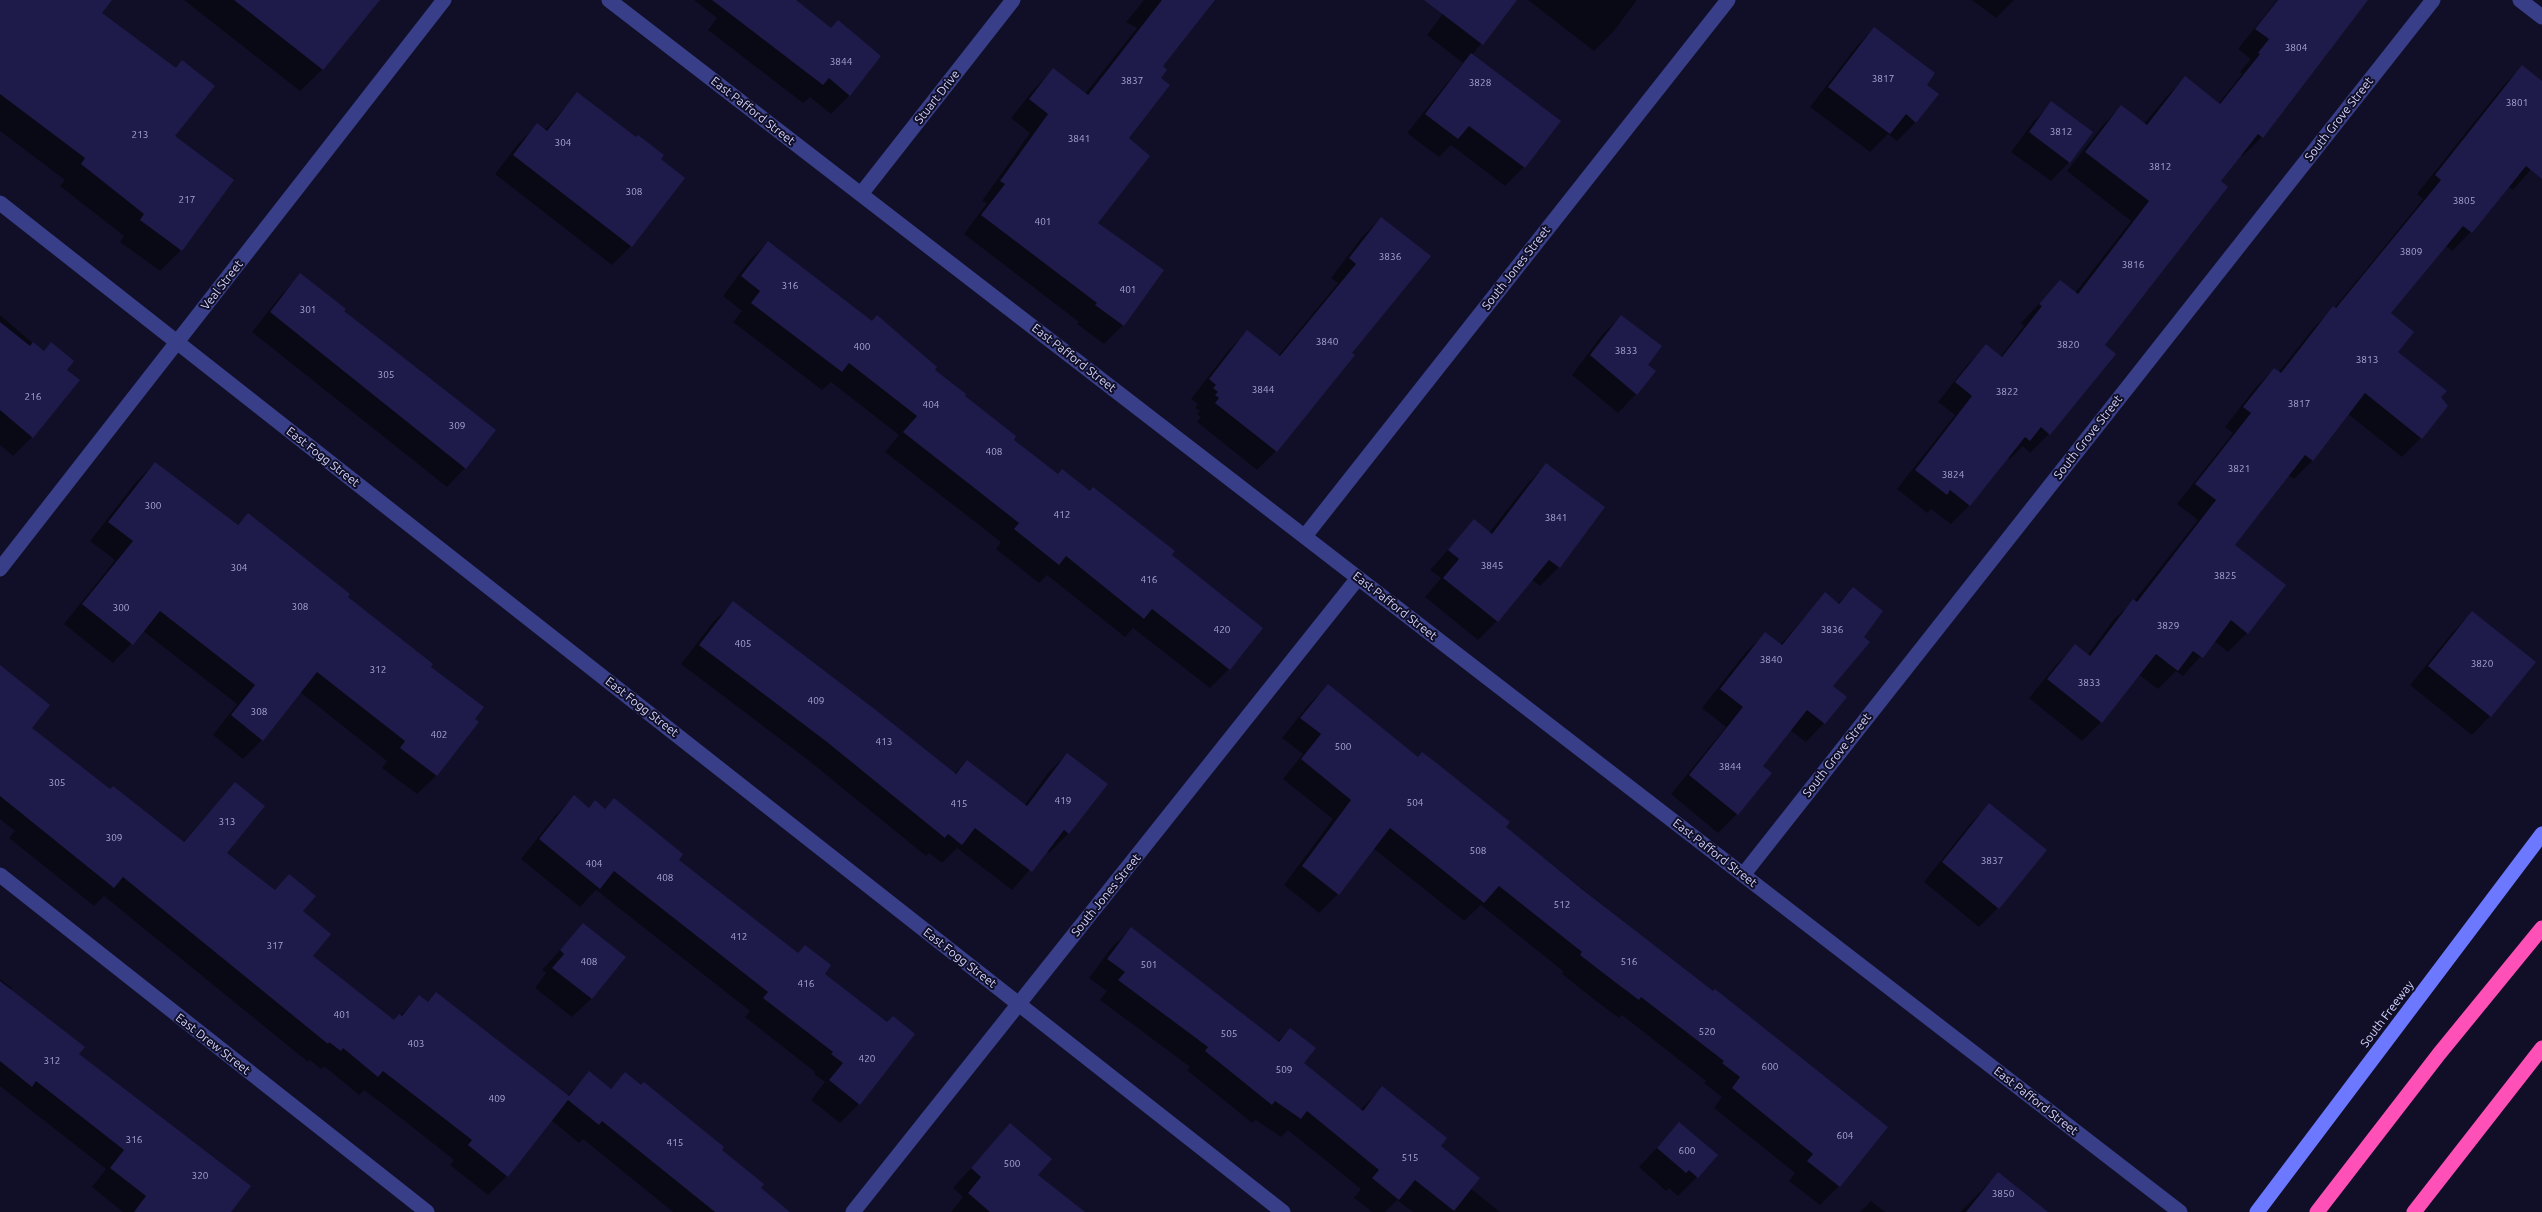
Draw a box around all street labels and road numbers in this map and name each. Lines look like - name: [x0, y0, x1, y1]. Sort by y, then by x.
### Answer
- street label: Stuart Drive: [912, 67, 962, 127]
- street label: East Pafford Street: [708, 74, 798, 148]
- street label: South Grove Street: [2302, 74, 2376, 164]
- street label: South Jones Street: [1479, 223, 1553, 313]
- street label: Veal Street: [198, 257, 246, 313]
- street label: East Pafford Street: [1029, 321, 1119, 395]
- street label: South Grove Street: [2051, 392, 2125, 482]
- street label: East Fogg Street: [284, 424, 362, 490]
- street label: East Pafford Street: [1350, 569, 1440, 643]
- street label: East Fogg Street: [603, 674, 681, 740]
- street label: South Grove Street: [1800, 710, 1874, 800]
- street label: East Pafford Street: [1670, 816, 1760, 890]
- street label: South Jones Street: [1068, 851, 1144, 939]
- street label: East Fogg Street: [921, 925, 999, 991]
- street label: South Freeway: [2357, 978, 2417, 1050]
- street label: East Drew Street: [173, 1010, 253, 1078]
- street label: East Pafford Street: [1991, 1064, 2081, 1138]

